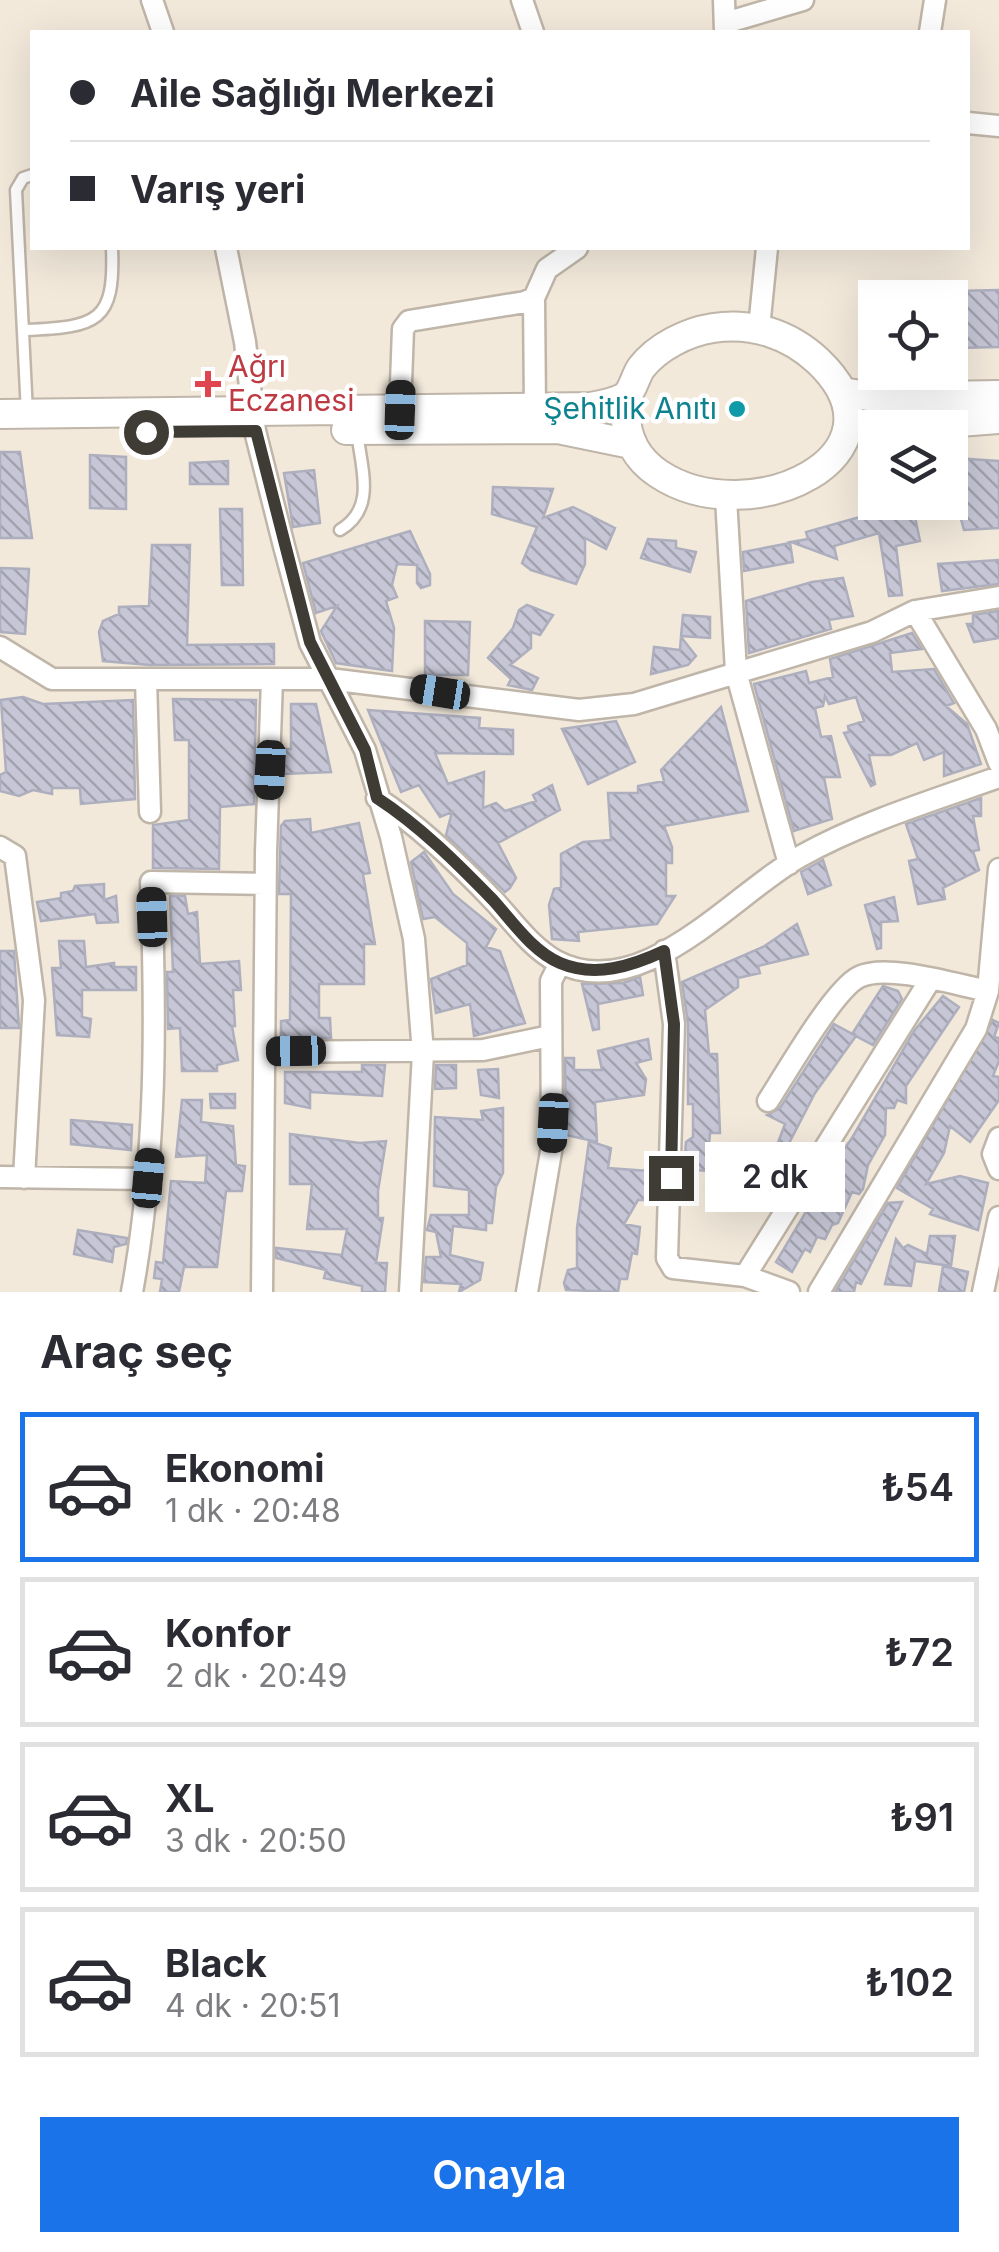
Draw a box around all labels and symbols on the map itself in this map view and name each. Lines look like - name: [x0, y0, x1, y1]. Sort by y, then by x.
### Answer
- place label: Ağrı Eczanesi: [228, 348, 354, 418]
- marker: Ağrı Eczanesi: [197, 373, 219, 395]
- car: [384, 379, 416, 441]
- place label: Şehitlik Anıtı: [543, 390, 717, 426]
- marker: Şehitlik Anıtı: [726, 398, 748, 420]
- route start: [124, 410, 169, 455]
- car: [408, 672, 472, 712]
- car: [253, 739, 287, 801]
- car: [136, 886, 168, 948]
- car: [266, 1035, 326, 1067]
- car: [536, 1092, 570, 1154]
- callout: 2 dk: [706, 1143, 846, 1213]
- car: [130, 1147, 166, 1209]
- route end: [649, 1156, 694, 1201]

